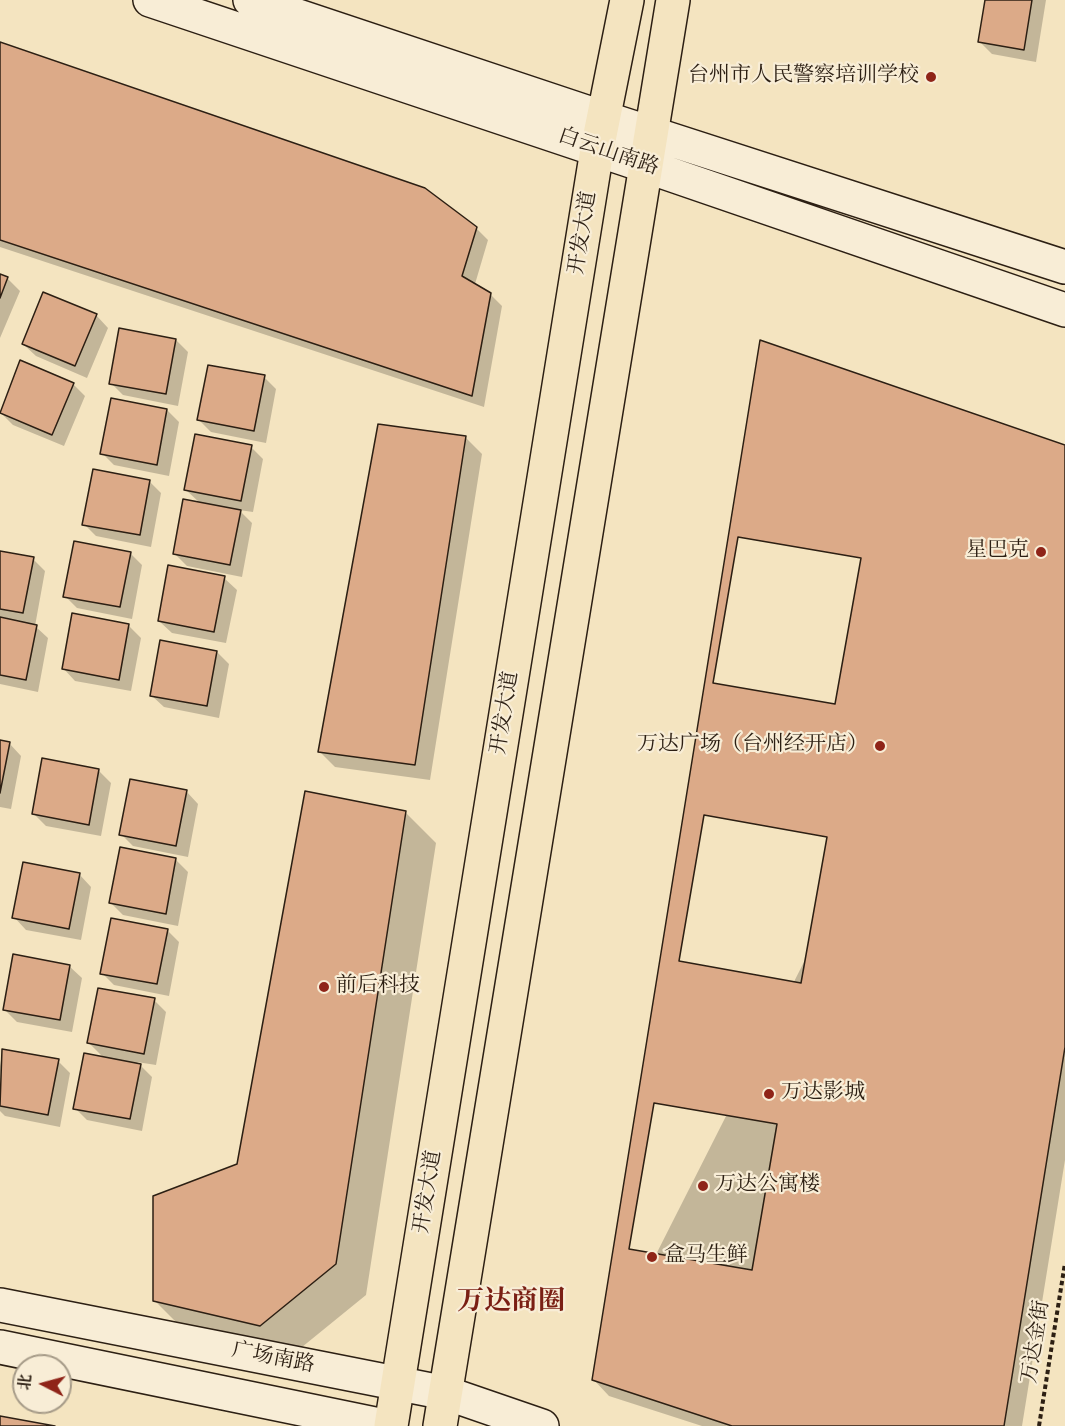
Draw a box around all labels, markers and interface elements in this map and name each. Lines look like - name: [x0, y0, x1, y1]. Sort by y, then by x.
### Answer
- place label: 台州市人民警察培训学校: [688, 64, 919, 90]
- marker: 台州市人民警察培训学校: [924, 70, 938, 84]
- street label: 白云山南路: [554, 124, 662, 182]
- street label: 开发大道: [565, 190, 603, 276]
- place label: 星巴克: [966, 539, 1029, 565]
- marker: 星巴克: [1034, 545, 1048, 559]
- street label: 开发大道: [487, 670, 525, 756]
- place label: 万达广场（台州经开店）: [637, 733, 868, 759]
- marker: 万达广场（台州经开店）: [873, 739, 887, 753]
- place label: 前后科技: [336, 974, 420, 1000]
- marker: 前后科技: [317, 980, 331, 994]
- place label: 万达影城: [781, 1081, 865, 1107]
- marker: 万达影城: [762, 1087, 776, 1101]
- street label: 开发大道: [410, 1149, 448, 1235]
- place label: 万达公寓楼: [715, 1173, 820, 1199]
- marker: 万达公寓楼: [696, 1179, 710, 1193]
- place label: 盒马生鲜: [664, 1244, 748, 1270]
- marker: 盒马生鲜: [645, 1250, 659, 1264]
- district label: 万达商圈: [457, 1287, 565, 1319]
- street label: 万达金街: [1018, 1299, 1056, 1385]
- street label: 广场南路: [229, 1339, 317, 1379]
- north arrow: [12, 1354, 72, 1414]
- text: 北: [15, 1373, 37, 1391]

